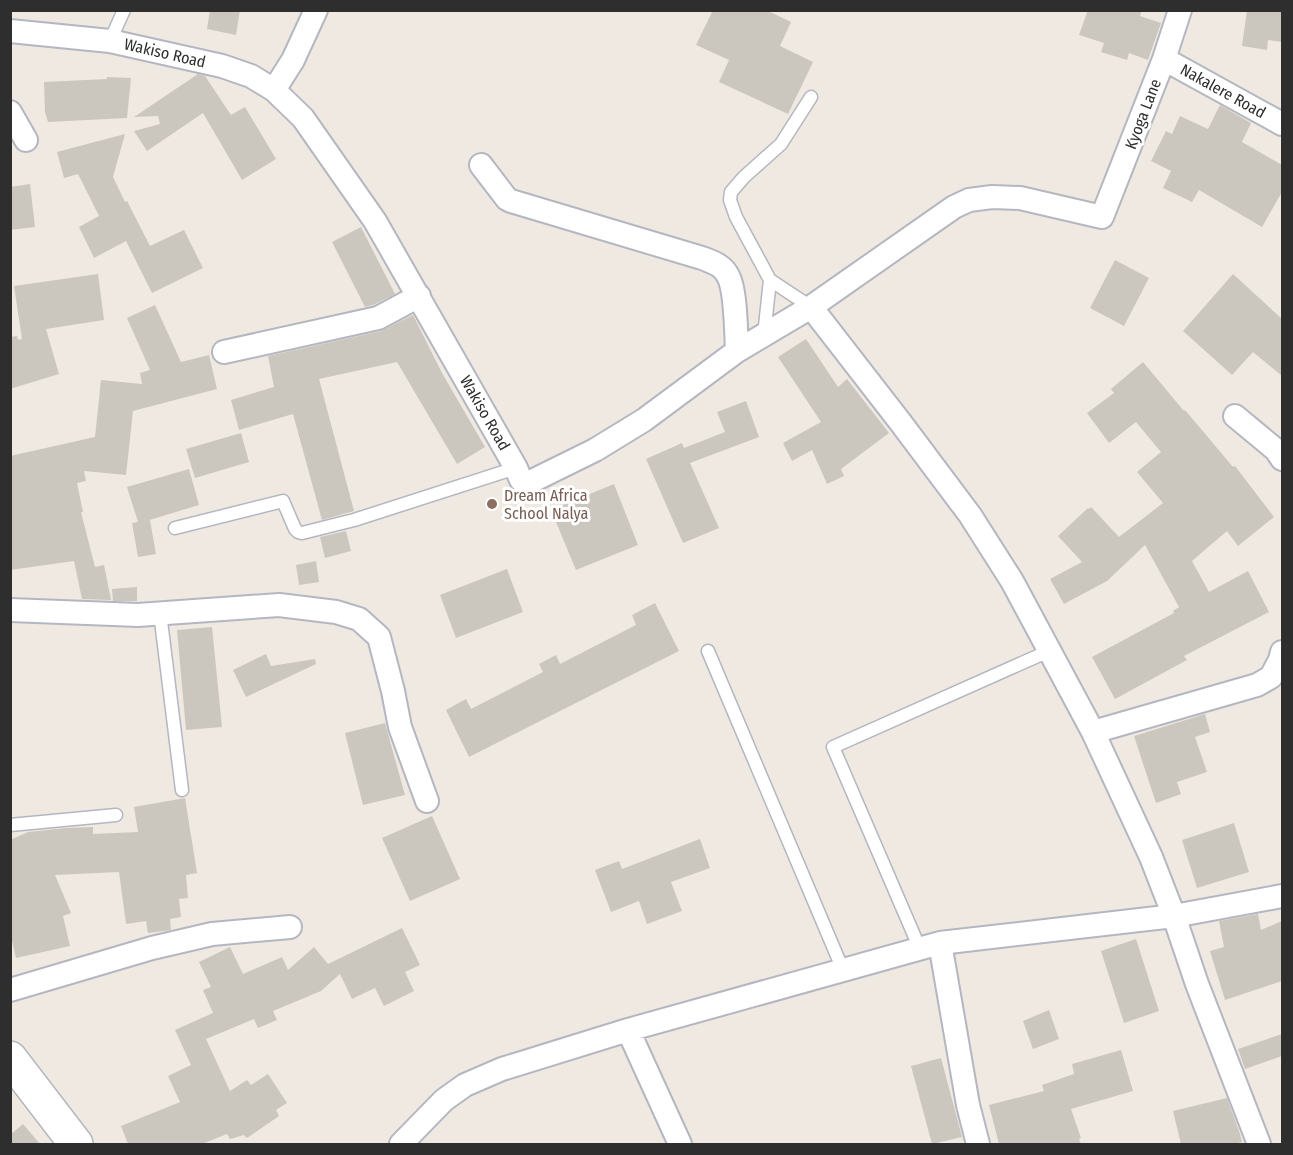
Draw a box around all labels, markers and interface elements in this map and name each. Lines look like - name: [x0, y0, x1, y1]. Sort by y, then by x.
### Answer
- street label: Wakiso Road: [122, 34, 208, 72]
- street label: Nakalere Road: [1177, 60, 1269, 122]
- street label: Kyoga Lane: [1121, 76, 1165, 152]
- street label: Wakiso Road: [456, 372, 514, 454]
- place label: Dream Africa School Nalya: [504, 486, 588, 523]
- marker: Dream Africa School Nalya: [485, 497, 499, 511]

